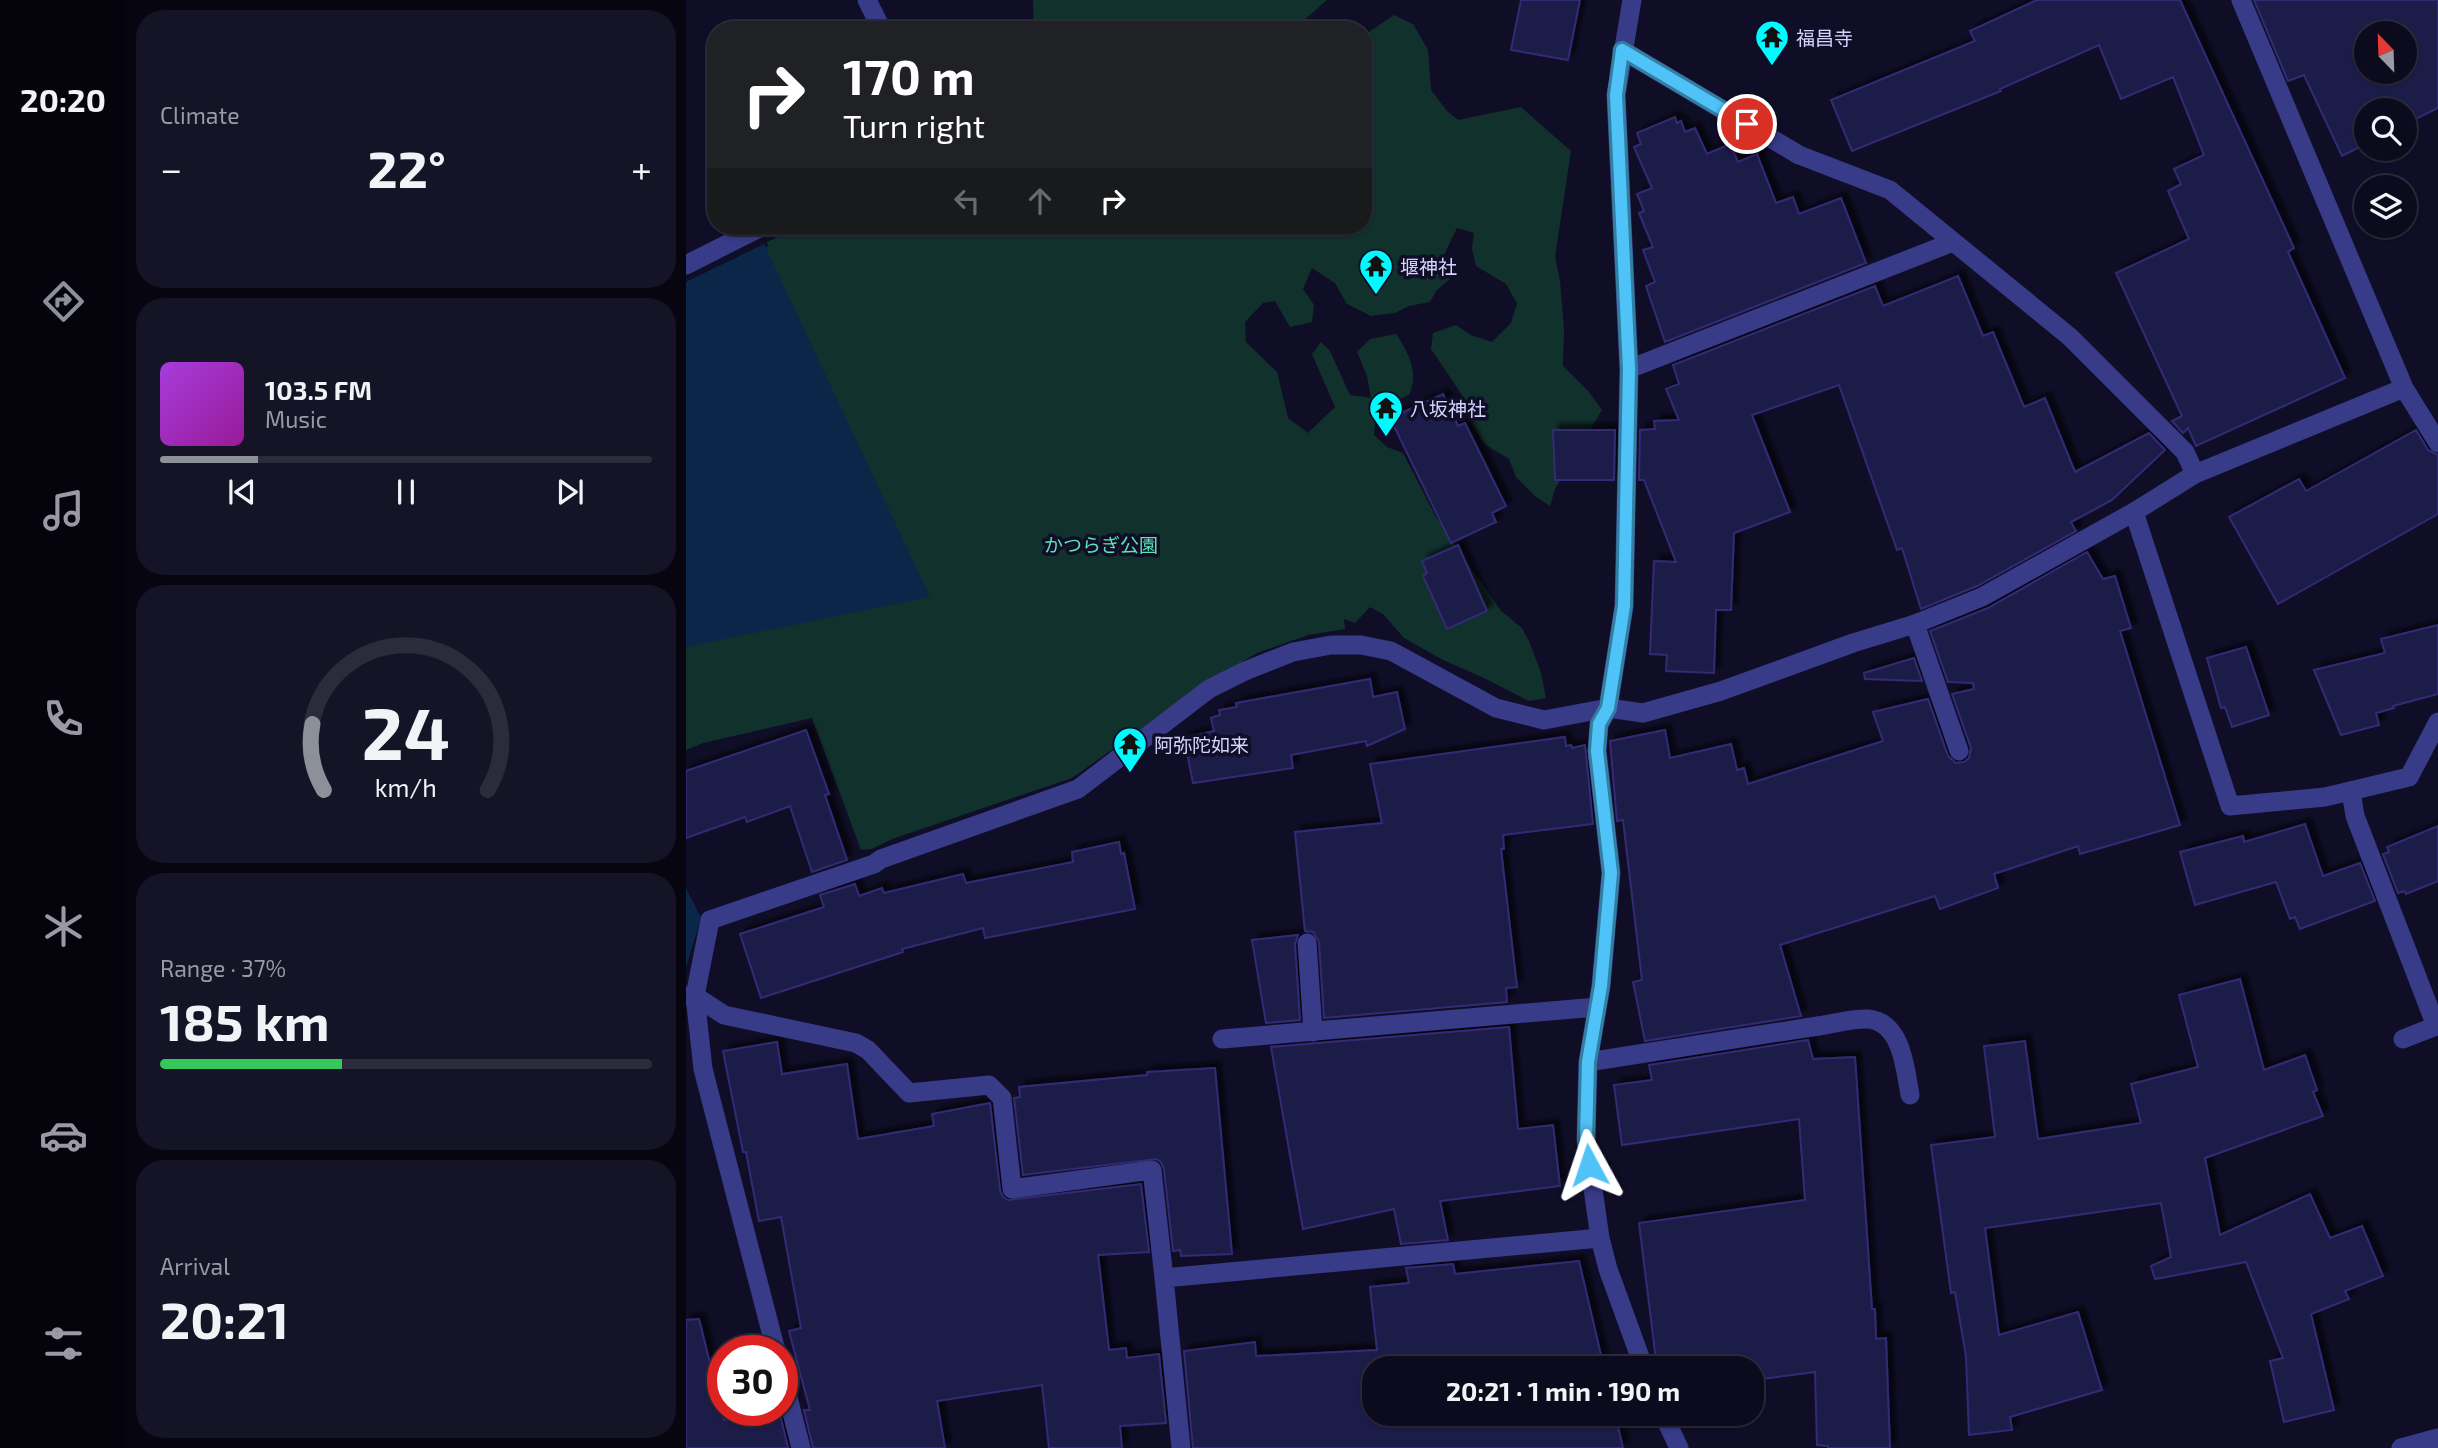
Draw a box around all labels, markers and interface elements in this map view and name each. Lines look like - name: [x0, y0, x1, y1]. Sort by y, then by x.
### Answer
- temple icon: 福昌寺: [1753, 18, 1791, 67]
- north arrow: [2354, 21, 2417, 84]
- map controls: [2354, 21, 2417, 238]
- place label: 福昌寺: [1796, 26, 1853, 49]
- text: 170 m: [843, 46, 975, 105]
- icon: right: [728, 49, 819, 140]
- text: 20:20: [20, 80, 106, 118]
- pin: [1717, 94, 1777, 154]
- button: search: [2354, 98, 2417, 161]
- text: Climate: [160, 101, 240, 129]
- icon: arrive: [1728, 105, 1766, 143]
- text: Turn right: [843, 106, 985, 144]
- text: 22°: [367, 136, 446, 198]
- text: −: [160, 145, 182, 191]
- text: +: [631, 145, 652, 191]
- button: layers: [2354, 175, 2417, 238]
- icon: left: [948, 182, 986, 220]
- icon: ahead: [1021, 182, 1059, 220]
- icon: right: [1094, 182, 1132, 220]
- temple icon: 堰神社: [1357, 247, 1395, 296]
- place label: 堰神社: [1400, 255, 1457, 278]
- icon: directions: [39, 277, 88, 326]
- text: 103.5 FM: [265, 374, 372, 405]
- temple icon: 八坂神社: [1367, 389, 1405, 438]
- place label: 八坂神社: [1410, 397, 1486, 420]
- text: Music: [265, 405, 327, 433]
- icon: previous: [223, 473, 261, 511]
- icon: pause: [387, 473, 425, 511]
- icon: next: [551, 473, 589, 511]
- icon: music: [39, 486, 88, 535]
- park label: かつらぎ公園: [1044, 533, 1158, 556]
- text: 24: [362, 687, 450, 775]
- icon: phone: [39, 694, 88, 743]
- temple icon: 阿弥陀如来: [1111, 725, 1149, 774]
- place label: 阿弥陀如来: [1154, 733, 1249, 756]
- text: km/h: [375, 772, 437, 802]
- icon: climate: [39, 902, 88, 951]
- text: Range · 37%: [160, 954, 286, 982]
- text: 185 km: [160, 989, 330, 1051]
- icon: car: [39, 1111, 88, 1160]
- position arrow: [1552, 1128, 1626, 1202]
- text: Arrival: [160, 1252, 230, 1280]
- text: 20:21: [160, 1287, 289, 1349]
- icon: filters: [39, 1319, 88, 1368]
- speed limit sign: 30: [707, 1335, 798, 1426]
- text: 20:21 · 1 min · 190 m: [1446, 1375, 1680, 1406]

